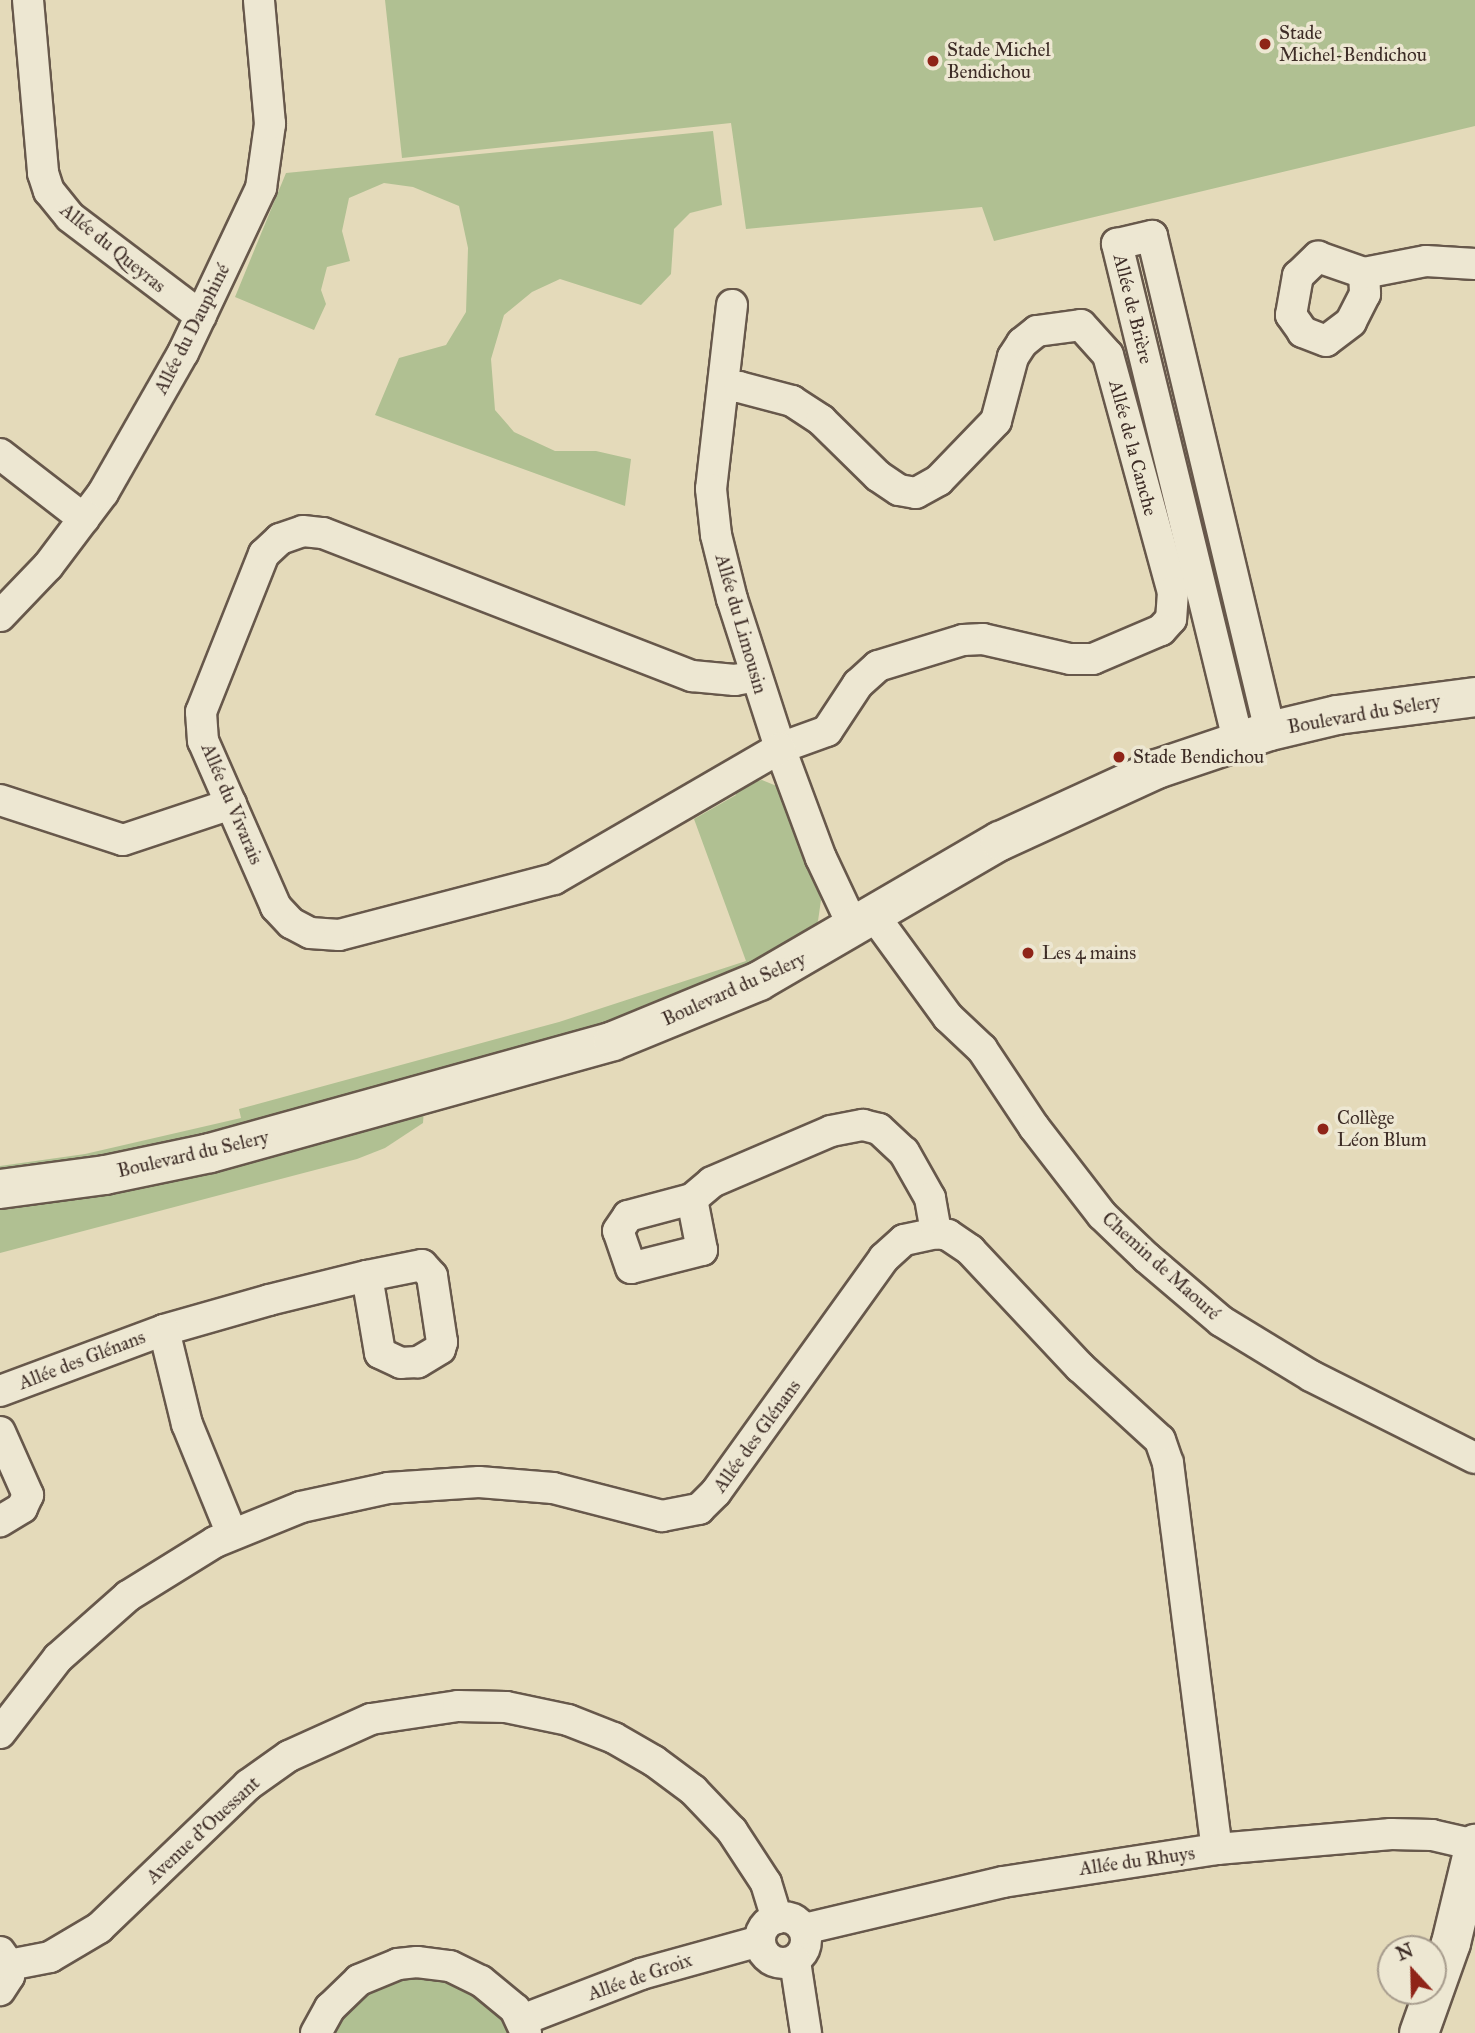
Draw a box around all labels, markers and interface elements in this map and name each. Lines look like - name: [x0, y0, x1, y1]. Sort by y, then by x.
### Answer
- place label: Stade Michel-Bendichou: [1279, 22, 1427, 66]
- marker: Stade Michel-Bendichou: [1257, 36, 1273, 52]
- place label: Stade Michel Bendichou: [947, 39, 1051, 83]
- marker: Stade Michel Bendichou: [925, 53, 941, 69]
- street label: Allée du Queyras: [56, 199, 170, 297]
- street label: Allée de Brière: [1108, 252, 1158, 366]
- street label: Allée du Dauphiné: [149, 260, 235, 398]
- street label: Allée de la Canche: [1104, 378, 1162, 518]
- street label: Allée du Limousin: [710, 552, 772, 696]
- street label: Boulevard du Selery: [1286, 689, 1442, 739]
- street label: Allée du Vivarais: [196, 740, 268, 868]
- place label: Stade Bendichou: [1133, 746, 1264, 768]
- marker: Stade Bendichou: [1111, 749, 1127, 765]
- place label: Les 4 mains: [1042, 942, 1136, 964]
- marker: Les 4 mains: [1020, 945, 1036, 961]
- street label: Boulevard du Selery: [659, 947, 809, 1031]
- place label: Collège Léon Blum: [1337, 1107, 1427, 1151]
- marker: Collège Léon Blum: [1315, 1121, 1331, 1137]
- street label: Boulevard du Selery: [115, 1125, 271, 1183]
- street label: Chemin de Maouré: [1097, 1207, 1225, 1325]
- street label: Allée des Glénans: [15, 1325, 149, 1395]
- street label: Allée des Glénans: [708, 1375, 806, 1497]
- street label: Avenue d'Ouessant: [142, 1772, 264, 1888]
- street label: Allée du Rhuys: [1078, 1842, 1196, 1880]
- north arrow: [1377, 1935, 1447, 2005]
- text: N: [1393, 1938, 1416, 1966]
- street label: Allée de Groix: [585, 1949, 695, 2005]

